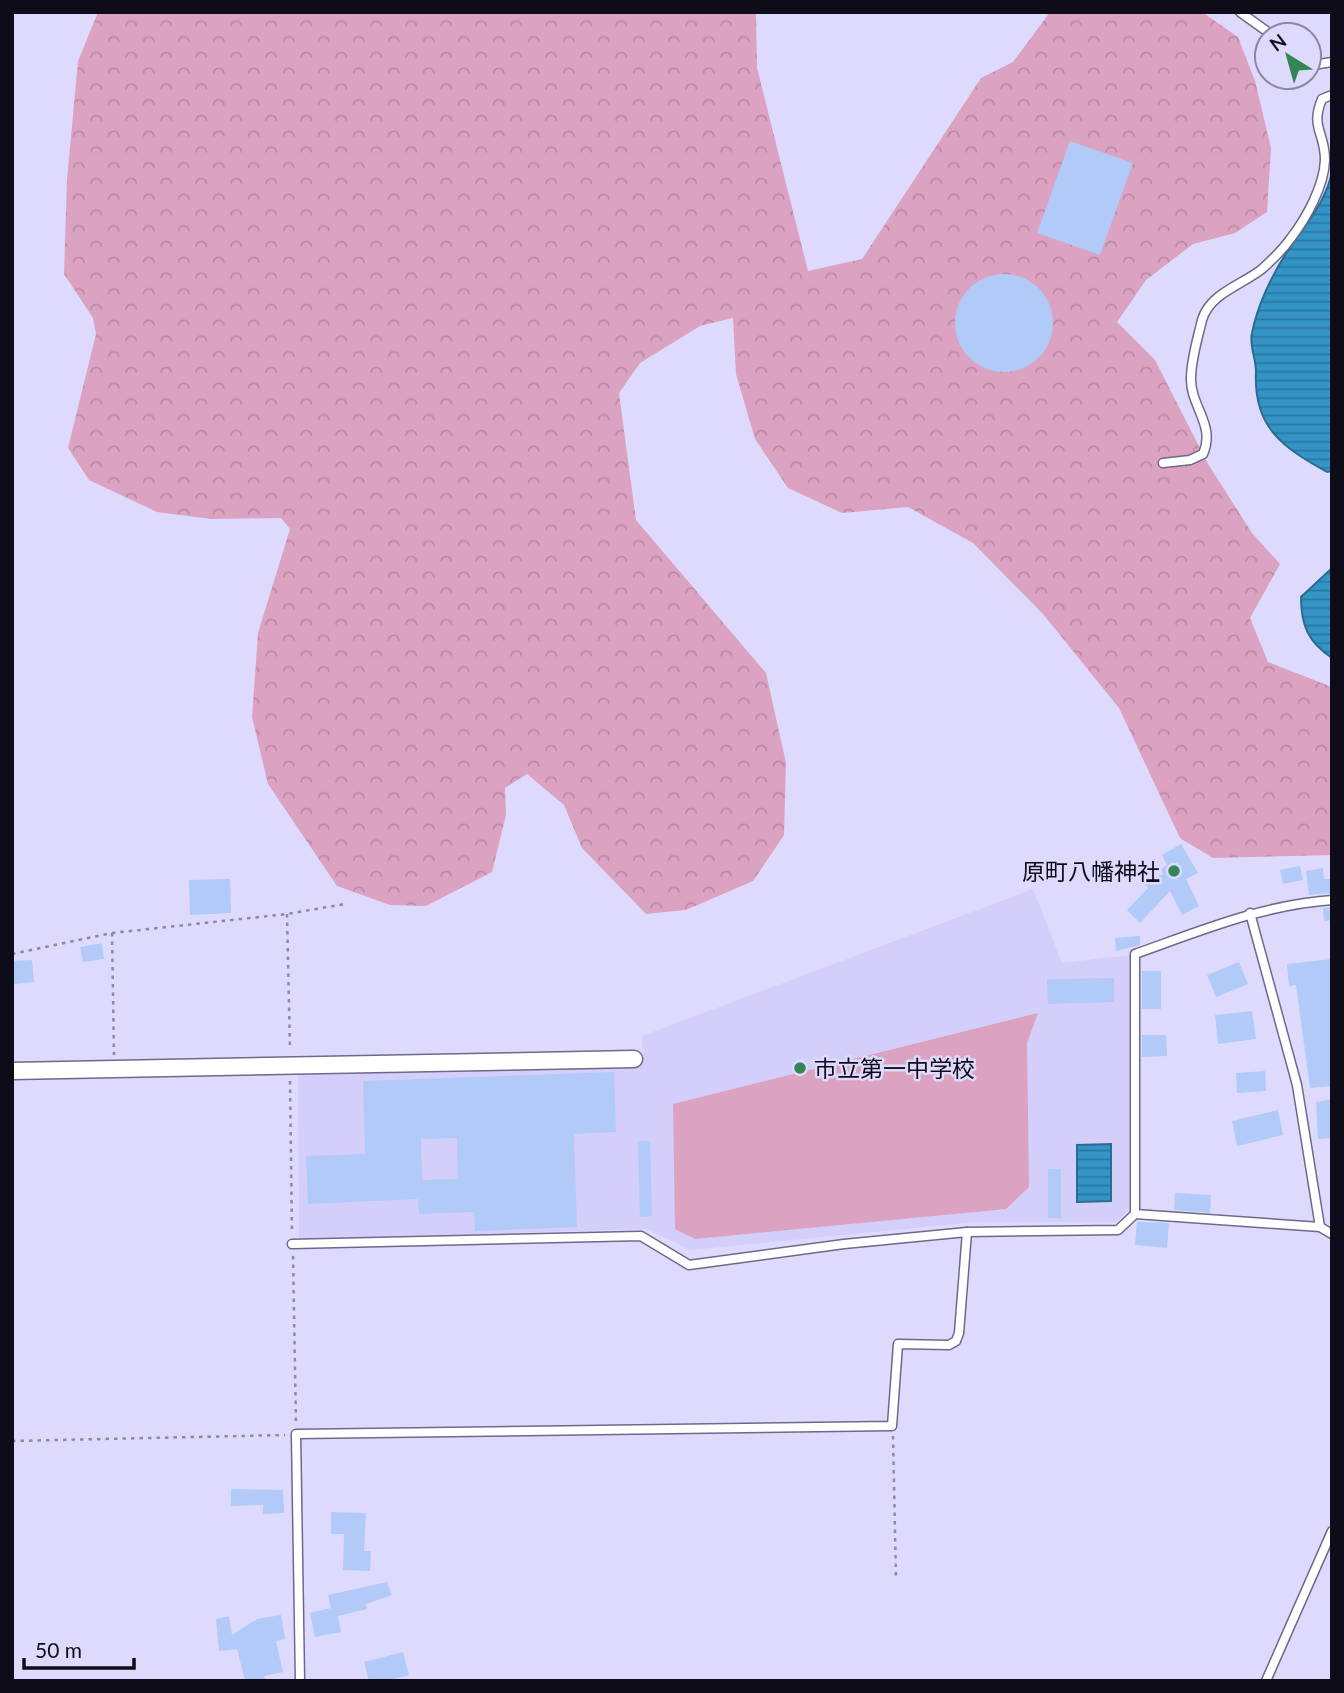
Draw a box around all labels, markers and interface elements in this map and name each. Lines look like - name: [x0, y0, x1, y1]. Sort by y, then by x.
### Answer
- north arrow: [1253, 21, 1323, 91]
- text: N: [1265, 28, 1290, 56]
- place label: 原町八幡神社: [1022, 857, 1160, 885]
- marker: 原町八幡神社: [1166, 863, 1182, 879]
- place label: 市立第一中学校: [814, 1054, 975, 1082]
- marker: 市立第一中学校: [792, 1060, 808, 1076]
- scale bar: [24, 1626, 135, 1670]
- text: 50 m: [35, 1637, 82, 1662]

